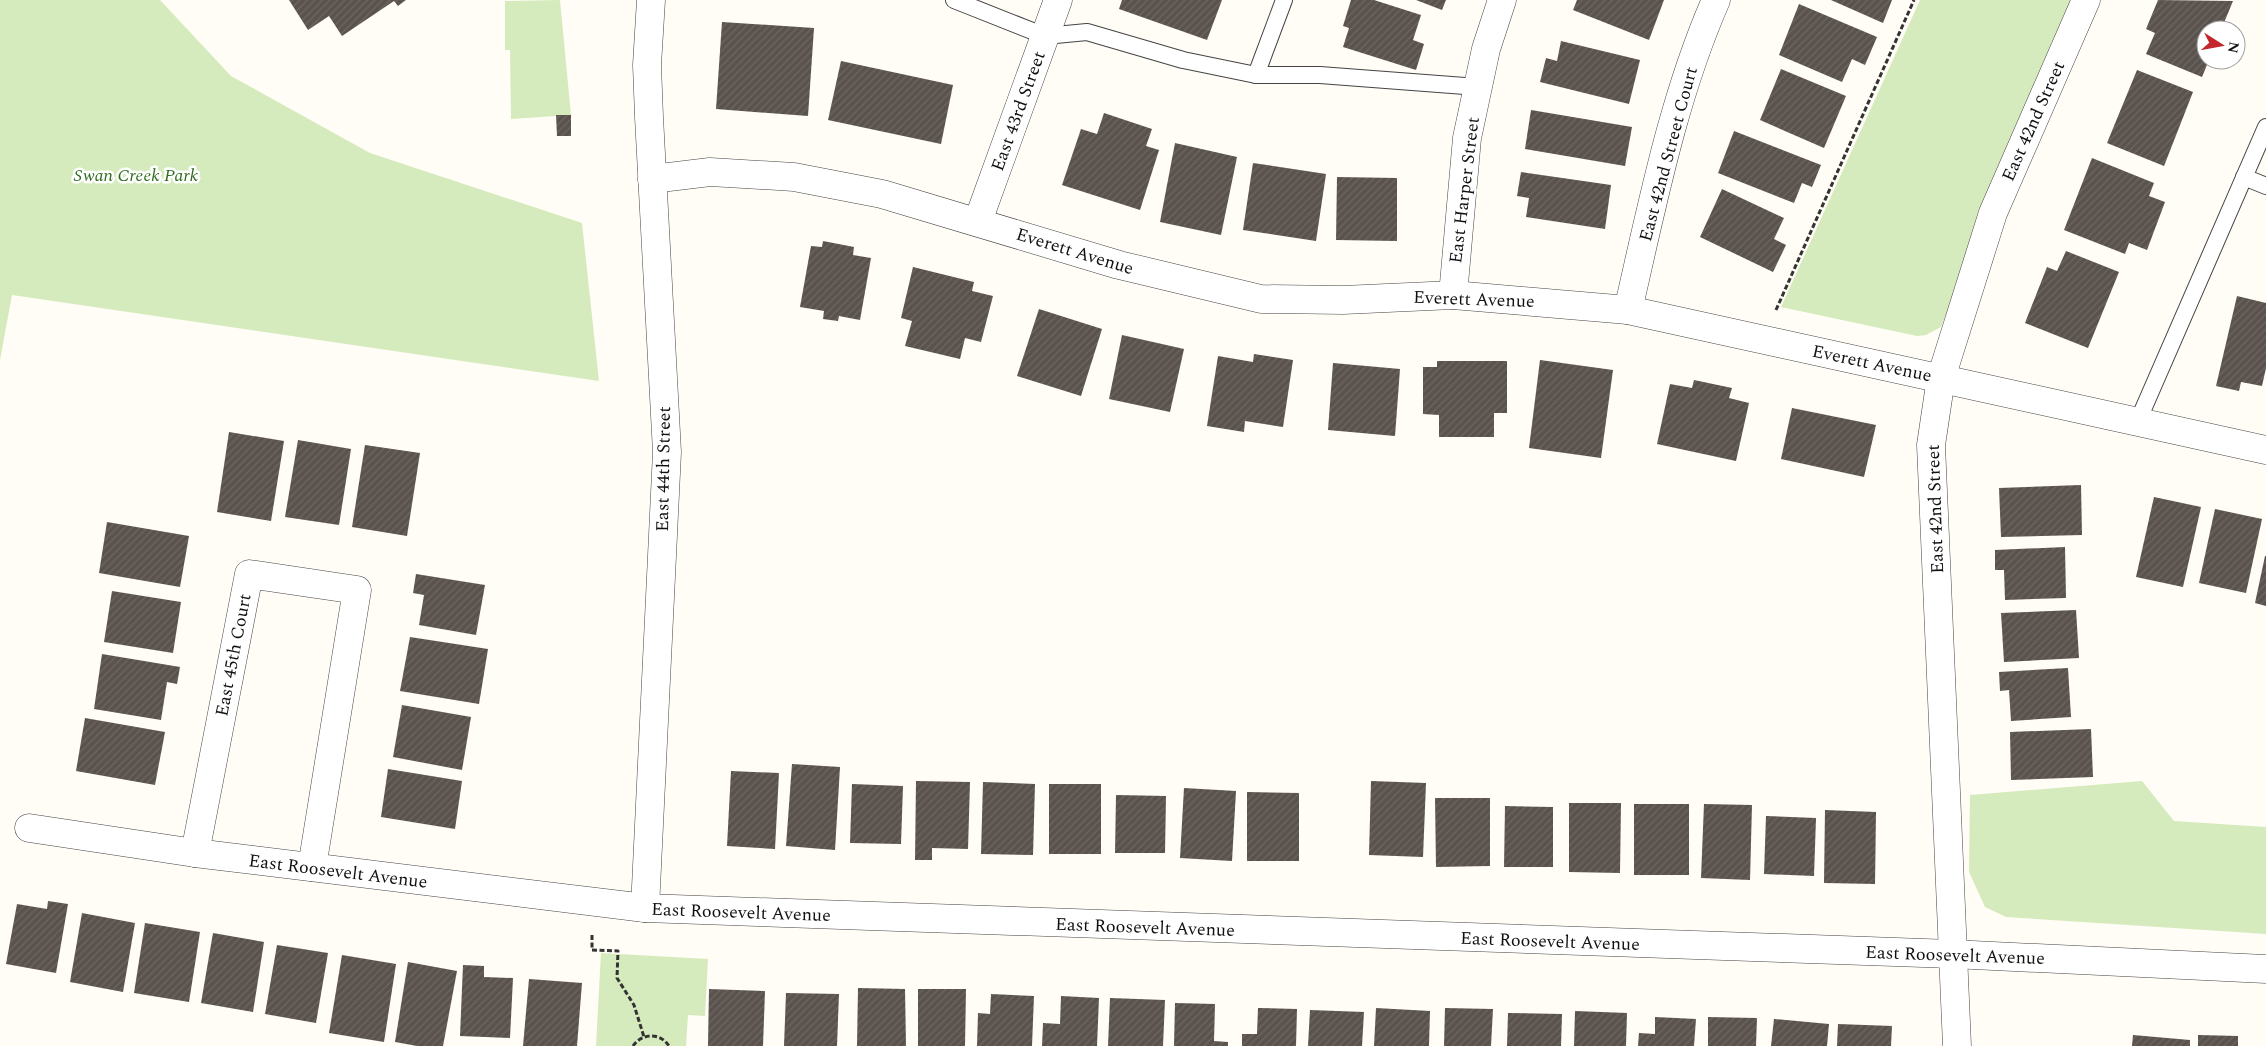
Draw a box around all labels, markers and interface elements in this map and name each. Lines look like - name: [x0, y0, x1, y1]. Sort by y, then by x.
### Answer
- north arrow: [2196, 20, 2246, 70]
- text: N: [2222, 40, 2245, 55]
- street label: East 43rd Street: [984, 47, 1053, 175]
- street label: East 42nd Street: [1995, 57, 2072, 186]
- street label: East 42nd Street Court: [1632, 64, 1705, 245]
- street label: East Harper Street: [1442, 115, 1487, 265]
- park label: Swan Creek Park: [74, 162, 199, 189]
- street label: Everett Avenue: [1013, 221, 1137, 282]
- street label: Everett Avenue: [1413, 284, 1535, 315]
- street label: Everett Avenue: [1810, 338, 1934, 389]
- street label: East 44th Street: [649, 406, 678, 532]
- street label: East 42nd Street: [1920, 444, 1951, 574]
- street label: East 45th Court: [208, 591, 259, 719]
- street label: East Roosevelt Avenue: [247, 847, 429, 896]
- street label: East Roosevelt Avenue: [651, 896, 831, 929]
- street label: East Roosevelt Avenue: [1055, 911, 1235, 944]
- street label: East Roosevelt Avenue: [1460, 925, 1640, 958]
- street label: East Roosevelt Avenue: [1865, 939, 2045, 972]

